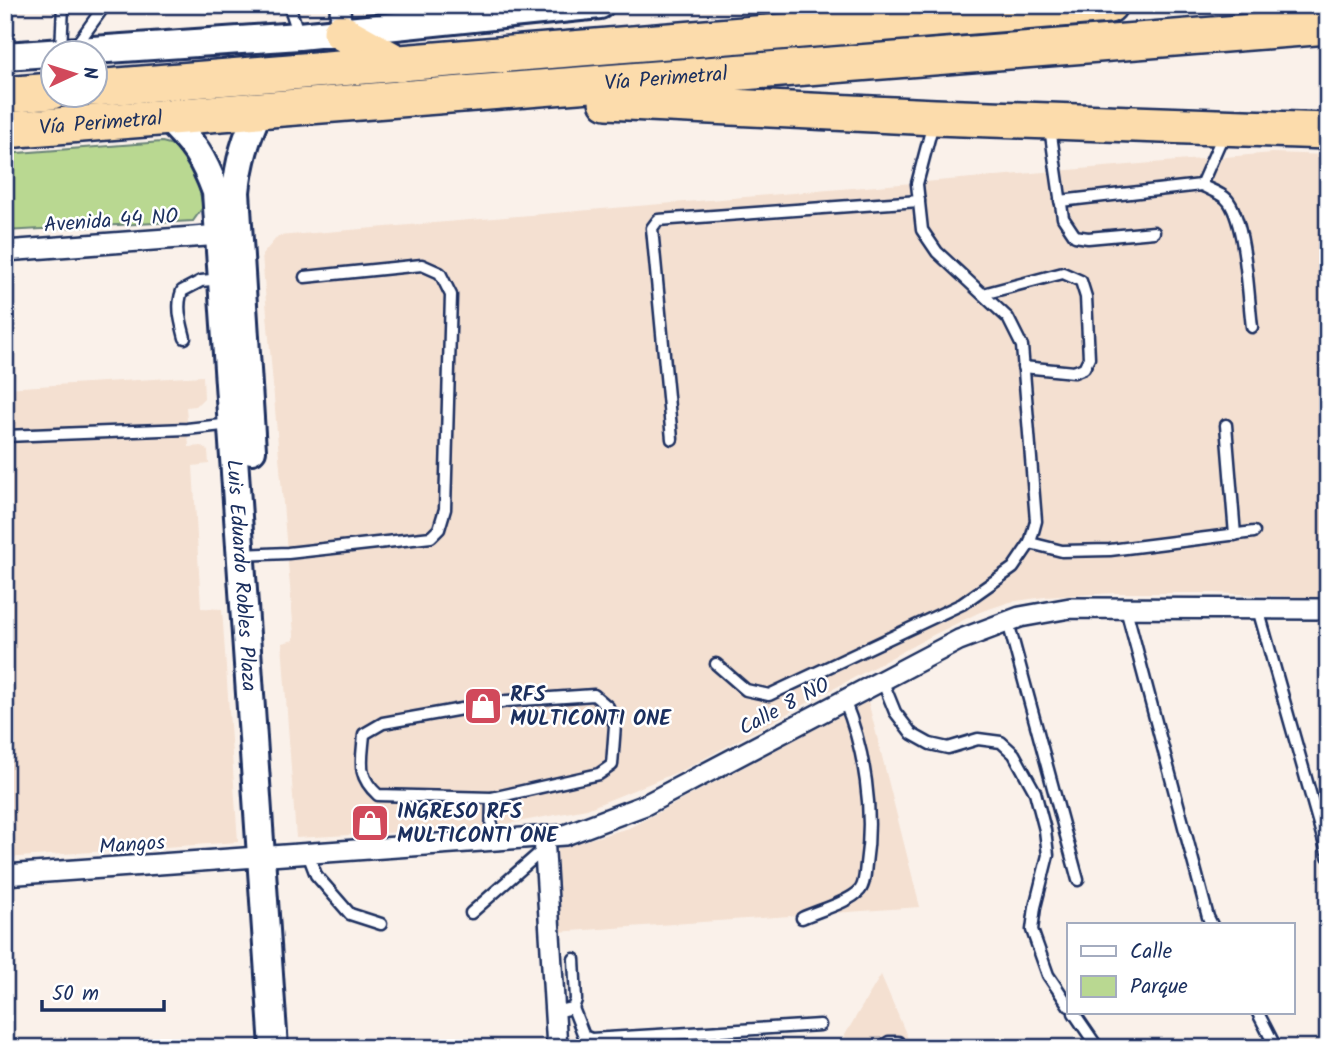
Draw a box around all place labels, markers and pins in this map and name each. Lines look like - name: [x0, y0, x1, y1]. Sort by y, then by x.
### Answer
- place label: RFS MULTICONTI ONE: [510, 679, 672, 736]
- shop icon: RFS MULTICONTI ONE: [462, 685, 504, 727]
- place label: INGRESO RFS MULTICONTI ONE: [397, 796, 559, 853]
- shop icon: INGRESO RFS MULTICONTI ONE: [349, 802, 391, 844]

